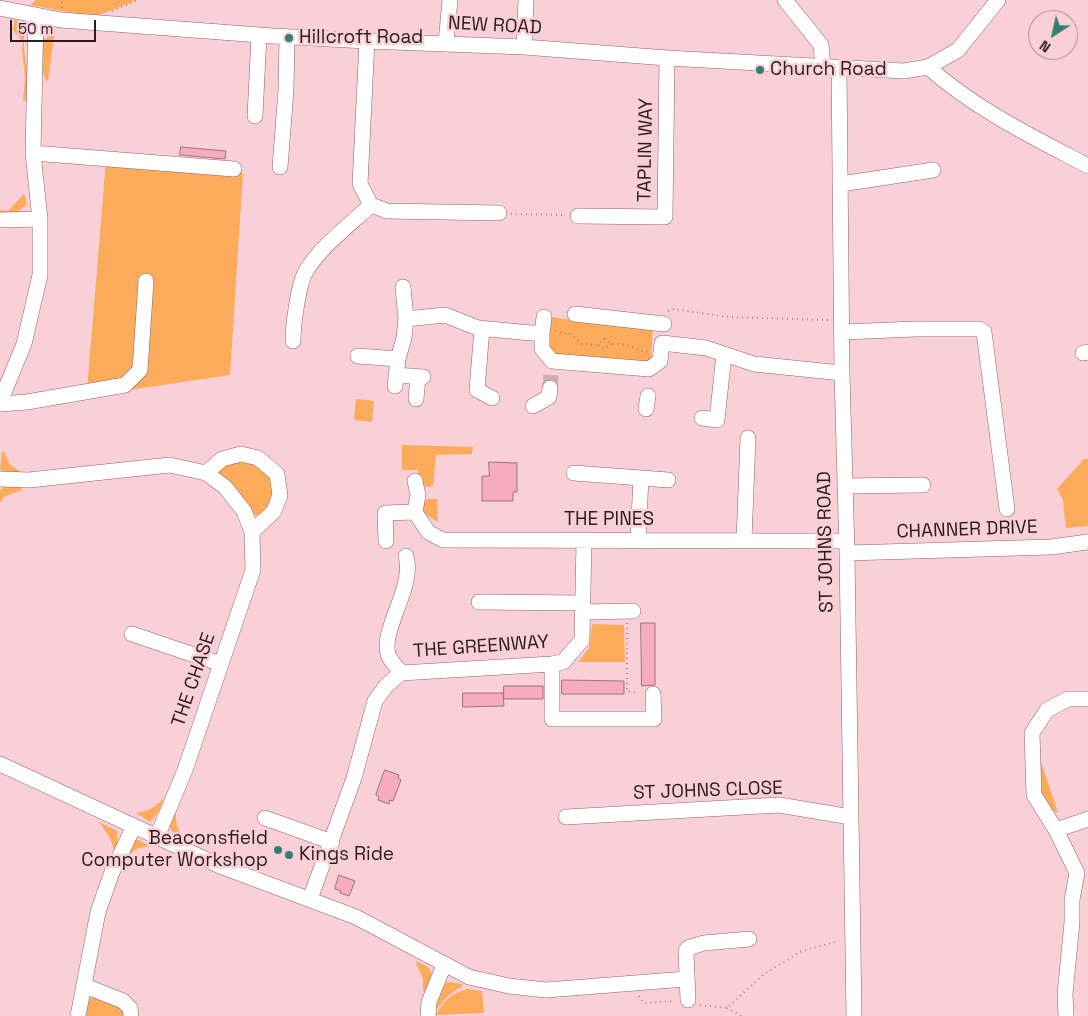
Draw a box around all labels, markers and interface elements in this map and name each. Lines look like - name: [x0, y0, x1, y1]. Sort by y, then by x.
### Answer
- scale bar: [12, 10, 99, 42]
- north arrow: [1028, 10, 1078, 60]
- street label: NEW ROAD: [448, 12, 542, 40]
- text: 50 m: [18, 19, 53, 38]
- place label: Hillcroft Road: [299, 27, 423, 49]
- marker: Hillcroft Road: [283, 32, 295, 44]
- text: N: [1036, 36, 1054, 57]
- place label: Church Road: [770, 59, 887, 81]
- marker: Church Road: [754, 64, 766, 76]
- street label: TAPLIN WAY: [634, 98, 658, 202]
- street label: ST JOHNS ROAD: [813, 471, 839, 613]
- street label: THE PINES: [564, 509, 654, 531]
- street label: CHANNER DRIVE: [896, 516, 1038, 544]
- street label: THE CHASE: [167, 630, 221, 730]
- street label: THE GREENWAY: [412, 631, 550, 663]
- street label: ST JOHNS CLOSE: [633, 777, 783, 805]
- place label: Beaconsfield Computer Workshop: [81, 828, 268, 872]
- marker: Beaconsfield Computer Workshop: [272, 844, 284, 856]
- place label: Kings Ride: [299, 844, 394, 866]
- marker: Kings Ride: [283, 849, 295, 861]

